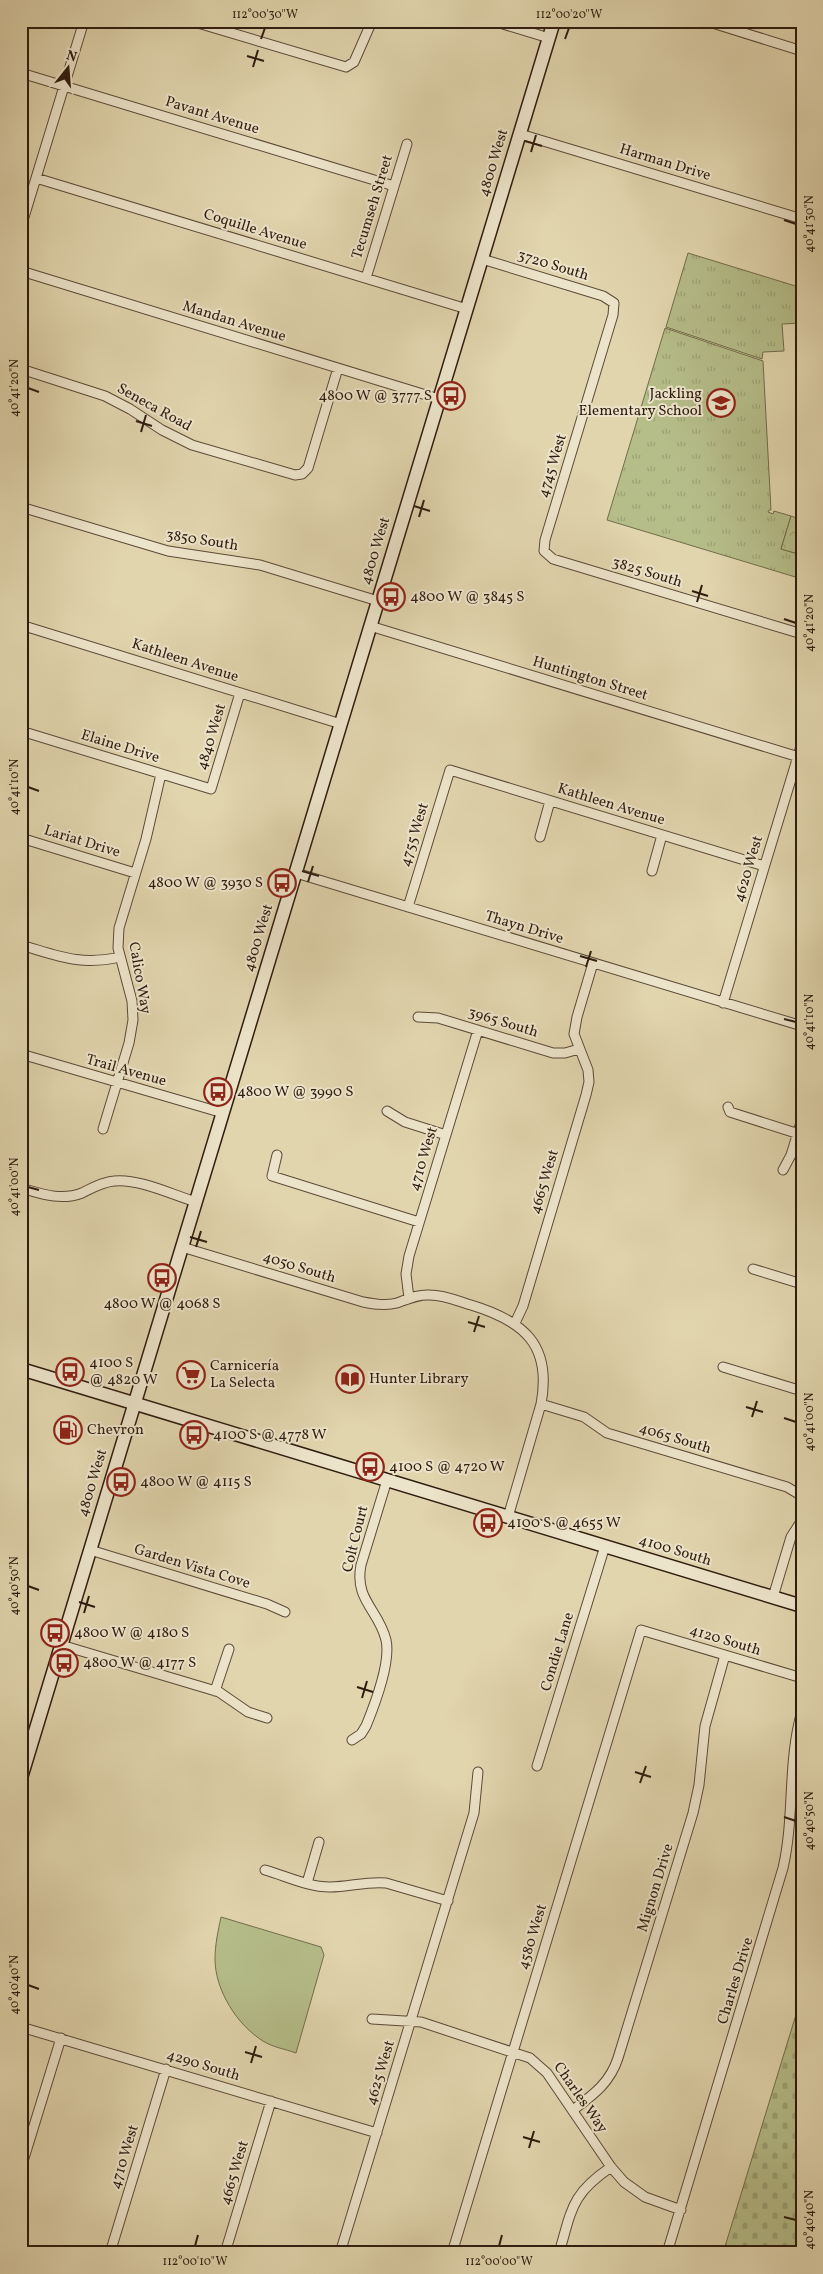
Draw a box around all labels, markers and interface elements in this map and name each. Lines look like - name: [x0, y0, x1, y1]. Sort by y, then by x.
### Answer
- text: 112°00'30"W: [232, 7, 298, 23]
- text: 112°00'20"W: [536, 7, 602, 23]
- north arrow: [42, 42, 92, 92]
- text: N: [64, 46, 79, 68]
- street label: Pavant Avenue: [162, 92, 262, 140]
- street label: 4800 West: [474, 127, 514, 199]
- street label: Harman Drive: [617, 139, 713, 187]
- street label: Tecumseh Street: [347, 152, 399, 262]
- text: 40°41'30"N: [802, 195, 818, 253]
- street label: Coquille Avenue: [201, 204, 309, 256]
- street label: 3720 South: [515, 245, 591, 287]
- street label: Mandan Avenue: [180, 296, 288, 348]
- text: 40°41'20"N: [7, 359, 23, 417]
- street label: Seneca Road: [113, 379, 195, 437]
- bus stop icon: 4800 W @ 3777 S: [436, 381, 466, 411]
- place label: Jackling Elementary School: [579, 384, 702, 422]
- place label: 4800 W @ 3777 S: [318, 386, 432, 407]
- school or university icon: Jackling Elementary School: [706, 388, 736, 418]
- street label: 4745 West: [533, 432, 573, 500]
- street label: 4800 West: [356, 515, 396, 587]
- street label: 3850 South: [164, 525, 240, 557]
- street label: 3825 South: [609, 552, 685, 594]
- bus stop icon: 4800 W @ 3845 S: [376, 582, 406, 612]
- place label: 4800 W @ 3845 S: [410, 587, 525, 608]
- text: 40°41'20"N: [802, 594, 818, 652]
- street label: Kathleen Avenue: [129, 634, 241, 688]
- street label: Huntington Street: [530, 651, 650, 707]
- street label: 4840 West: [192, 701, 232, 773]
- street label: Elaine Drive: [78, 725, 162, 769]
- text: 40°41'10"N: [7, 759, 23, 815]
- street label: Kathleen Avenue: [555, 779, 667, 831]
- street label: 4755 West: [395, 800, 435, 870]
- street label: Lariat Drive: [41, 820, 123, 864]
- street label: 4620 West: [729, 833, 769, 905]
- bus stop icon: 4800 W @ 3930 S: [267, 868, 297, 898]
- place label: 4800 W @ 3930 S: [148, 873, 263, 894]
- street label: 4800 West: [239, 902, 279, 974]
- street label: Thayn Drive: [482, 906, 566, 950]
- street label: Calico Way: [122, 940, 156, 1016]
- text: 40°41'10"N: [802, 994, 818, 1050]
- street label: 3965 South: [465, 1002, 541, 1044]
- street label: Trail Avenue: [83, 1049, 169, 1093]
- bus stop icon: 4800 W @ 3990 S: [203, 1077, 233, 1107]
- place label: 4800 W @ 3990 S: [237, 1082, 353, 1103]
- street label: 4710 West: [404, 1124, 444, 1194]
- street label: 4665 West: [525, 1147, 565, 1217]
- text: 40°41'00"N: [7, 1157, 23, 1216]
- street label: 4050 South: [260, 1247, 338, 1289]
- bus stop icon: 4800 W @ 4068 S: [147, 1263, 177, 1293]
- place label: 4800 W @ 4068 S: [103, 1294, 221, 1315]
- place label: 4100 S @ 4820 W: [89, 1353, 158, 1391]
- place label: Carnicería La Selecta: [210, 1356, 279, 1394]
- bus stop icon: 4100 S @ 4820 W: [55, 1357, 85, 1387]
- supermarket icon: Carnicería La Selecta: [176, 1360, 206, 1390]
- library icon: Hunter Library: [335, 1364, 365, 1394]
- place label: Hunter Library: [369, 1369, 469, 1390]
- text: 40°41'00"N: [802, 1392, 818, 1451]
- fuel station icon: Chevron: [53, 1415, 83, 1445]
- street label: 4065 South: [636, 1418, 714, 1460]
- place label: Chevron: [87, 1420, 144, 1441]
- bus stop icon: 4100 S @ 4778 W: [179, 1420, 209, 1450]
- place label: 4100 S @ 4778 W: [213, 1425, 327, 1446]
- street label: 4800 West: [73, 1447, 113, 1519]
- bus stop icon: 4100 S @ 4720 W: [355, 1452, 385, 1482]
- place label: 4100 S @ 4720 W: [389, 1457, 505, 1478]
- bus stop icon: 4800 W @ 4115 S: [106, 1467, 136, 1497]
- place label: 4800 W @ 4115 S: [140, 1472, 252, 1493]
- street label: Colt Court: [338, 1503, 374, 1575]
- bus stop icon: 4100 S @ 4655 W: [473, 1508, 503, 1538]
- place label: 4100 S @ 4655 W: [507, 1513, 621, 1534]
- street label: 4100 South: [636, 1530, 714, 1572]
- street label: Garden Vista Cove: [131, 1539, 253, 1595]
- text: 40°40'50"N: [7, 1556, 23, 1616]
- street label: Condie Lane: [536, 1610, 580, 1694]
- bus stop icon: 4800 W @ 4180 S: [40, 1618, 70, 1648]
- street label: 4120 South: [687, 1620, 763, 1662]
- place label: 4800 W @ 4180 S: [74, 1623, 189, 1644]
- bus stop icon: 4800 W @ 4177 S: [49, 1648, 79, 1678]
- place label: 4800 W @ 4177 S: [83, 1653, 196, 1674]
- text: 40°40'50"N: [802, 1791, 818, 1851]
- street label: Mignon Drive: [633, 1841, 679, 1935]
- street label: 4580 West: [513, 1902, 553, 1972]
- street label: Charles Drive: [713, 1935, 759, 2027]
- text: 40°40'40"N: [7, 1955, 23, 2015]
- street label: 4625 West: [361, 2038, 401, 2108]
- street label: 4290 South: [164, 2045, 242, 2087]
- street label: Charles Way: [548, 2058, 612, 2138]
- street label: 4710 West: [105, 2122, 145, 2192]
- street label: 4665 West: [215, 2138, 255, 2208]
- text: 40°40'40"N: [802, 2190, 818, 2250]
- text: 112°00'10"W: [163, 2254, 227, 2270]
- text: 112°00'00"W: [465, 2254, 533, 2270]

